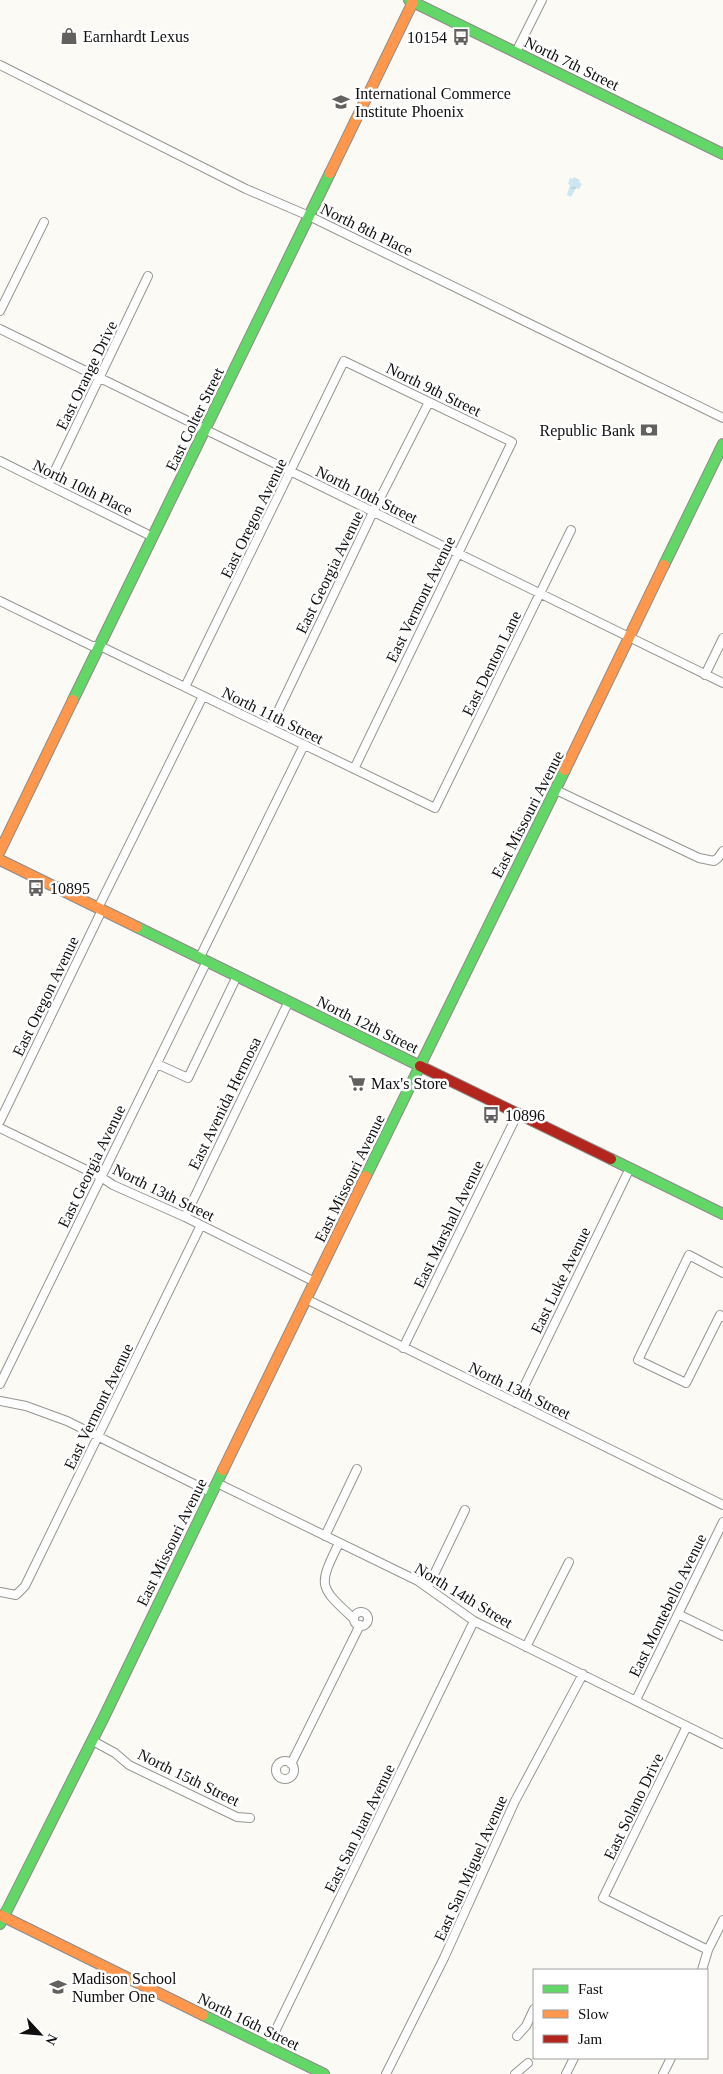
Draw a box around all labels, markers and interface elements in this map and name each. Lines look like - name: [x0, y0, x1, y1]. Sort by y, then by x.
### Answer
- shop icon: Earnhardt Lexus: [59, 26, 79, 46]
- bus stop icon: 10154: [451, 27, 471, 47]
- place label: Earnhardt Lexus: [83, 28, 189, 45]
- place label: 10154: [407, 29, 447, 46]
- street label: North 7th Street: [522, 33, 622, 94]
- place label: International Commerce Institute Phoenix: [355, 85, 511, 120]
- school or university icon: International Commerce Institute Phoenix: [331, 92, 351, 112]
- street label: North 8th Place: [318, 200, 416, 259]
- street label: East Orange Drive: [53, 318, 121, 433]
- street label: North 9th Street: [384, 359, 484, 420]
- street label: East Colter Street: [162, 364, 227, 474]
- bank icon: Republic Bank: [639, 420, 659, 440]
- place label: Republic Bank: [539, 422, 635, 440]
- street label: North 10th Place: [30, 456, 135, 519]
- street label: East Oregon Avenue: [217, 456, 291, 581]
- street label: North 10th Street: [313, 462, 421, 527]
- street label: East Georgia Avenue: [292, 508, 367, 637]
- street label: East Vermont Avenue: [383, 533, 458, 665]
- street label: East Denton Lane: [459, 608, 524, 718]
- street label: North 11th Street: [219, 684, 327, 748]
- street label: East Missouri Avenue: [488, 748, 567, 881]
- bus stop icon: 10895: [26, 878, 46, 898]
- place label: 10895: [50, 880, 90, 897]
- street label: East Oregon Avenue: [9, 934, 83, 1059]
- street label: North 12th Street: [314, 992, 422, 1057]
- street label: East Avenida Hermosa: [185, 1034, 264, 1172]
- supermarket icon: Max's Store: [347, 1073, 367, 1093]
- place label: Max's Store: [371, 1075, 447, 1092]
- street label: East Georgia Avenue: [54, 1102, 129, 1231]
- bus stop icon: 10896: [481, 1105, 501, 1125]
- place label: 10896: [505, 1107, 545, 1124]
- street label: East Missouri Avenue: [311, 1112, 388, 1245]
- street label: East Marshall Avenue: [410, 1158, 487, 1291]
- street label: North 13th Street: [110, 1160, 218, 1225]
- street label: East Luke Avenue: [527, 1224, 594, 1336]
- street label: East Vermont Avenue: [61, 1340, 136, 1472]
- street label: North 13th Street: [466, 1358, 574, 1423]
- street label: East Missouri Avenue: [133, 1476, 210, 1609]
- street label: East Montebello Avenue: [625, 1531, 710, 1680]
- street label: North 14th Street: [412, 1560, 516, 1632]
- street label: North 15th Street: [135, 1745, 243, 1810]
- street label: East Solano Drive: [600, 1750, 667, 1862]
- street label: East San Juan Avenue: [321, 1761, 398, 1895]
- street label: East San Miguel Avenue: [431, 1793, 511, 1944]
- legend: [533, 1969, 708, 2059]
- place label: Madison School Number One: [72, 1970, 177, 2005]
- school or university icon: Madison School Number One: [48, 1977, 68, 1997]
- text: Fast: [578, 1981, 604, 1997]
- street label: North 16th Street: [195, 1989, 303, 2054]
- text: Slow: [578, 2006, 609, 2022]
- north arrow: [15, 2009, 65, 2059]
- text: Jam: [578, 2031, 602, 2047]
- text: N: [42, 2032, 60, 2047]

